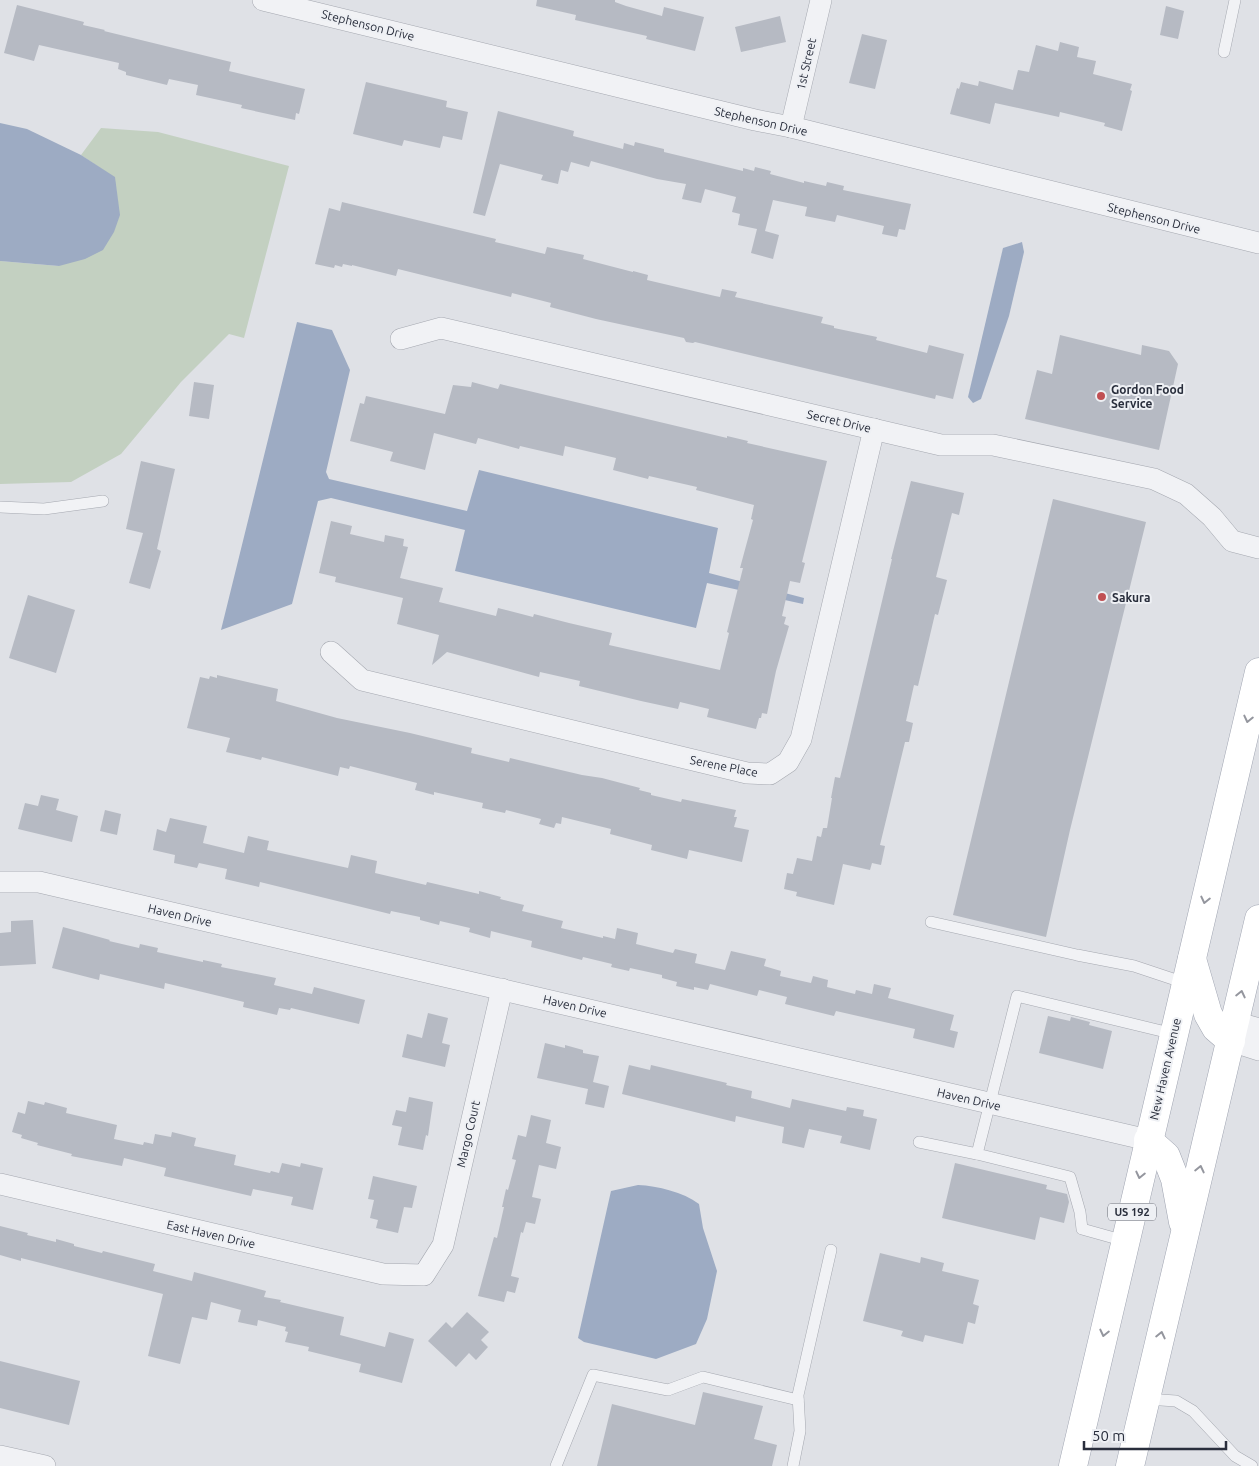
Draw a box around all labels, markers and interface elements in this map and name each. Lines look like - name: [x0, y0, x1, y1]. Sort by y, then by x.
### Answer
- street label: Stephenson Drive: [320, 7, 416, 43]
- street label: 1st Street: [794, 36, 818, 91]
- street label: Stephenson Drive: [713, 104, 809, 138]
- street label: Stephenson Drive: [1106, 200, 1202, 236]
- place label: Gordon Food Service: [1111, 383, 1184, 410]
- marker: Gordon Food Service: [1095, 390, 1107, 402]
- street label: Secret Drive: [806, 407, 872, 435]
- marker: Sakura: [1096, 591, 1108, 603]
- place label: Sakura: [1112, 591, 1150, 604]
- one-way arrow: [1243, 715, 1254, 724]
- street label: Serene Place: [689, 753, 759, 779]
- one-way arrow: [1200, 895, 1211, 904]
- street label: Haven Drive: [147, 901, 213, 929]
- one-way arrow: [1235, 989, 1246, 998]
- street label: Haven Drive: [542, 992, 608, 1020]
- street label: New Haven Avenue: [1147, 1017, 1183, 1121]
- street label: Haven Drive: [936, 1085, 1002, 1113]
- street label: Margo Court: [454, 1099, 482, 1169]
- one-way arrow: [1194, 1164, 1205, 1173]
- one-way arrow: [1135, 1171, 1146, 1180]
- road number: US 192: [1108, 1204, 1156, 1220]
- street label: East Haven Drive: [165, 1217, 257, 1251]
- one-way arrow: [1099, 1329, 1110, 1338]
- one-way arrow: [1155, 1330, 1166, 1339]
- scale bar: [1084, 1418, 1226, 1450]
- text: 50 m: [1092, 1427, 1125, 1444]

